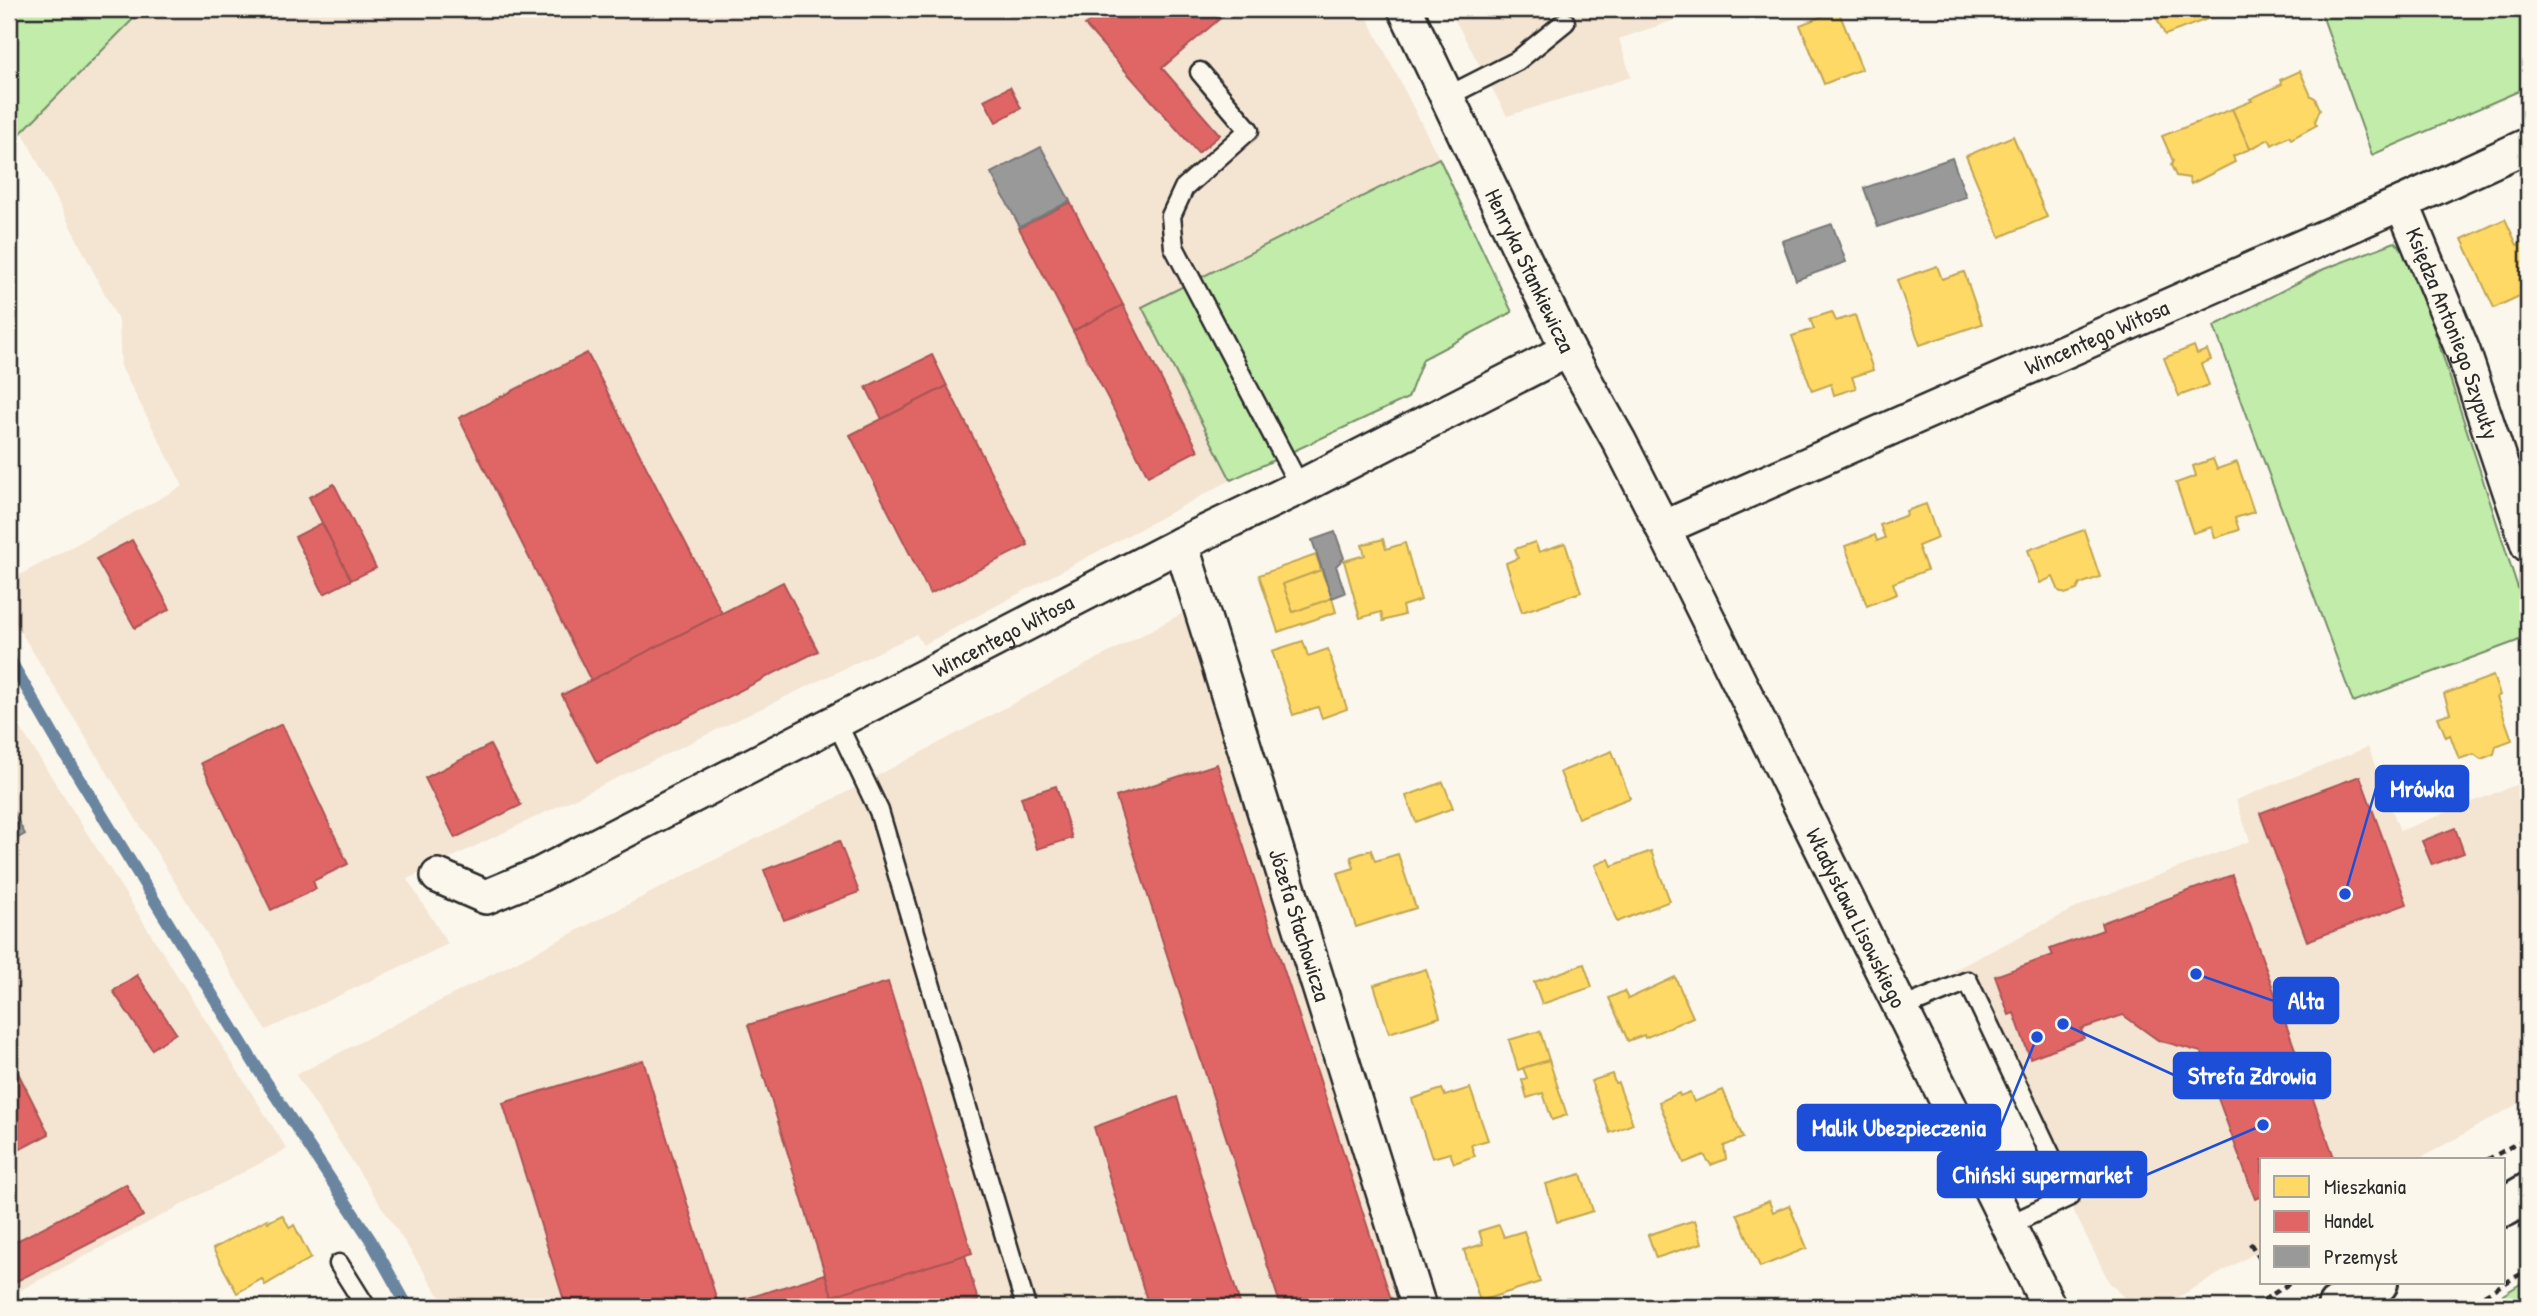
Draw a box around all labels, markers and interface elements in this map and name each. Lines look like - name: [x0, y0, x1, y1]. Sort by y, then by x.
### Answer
- street label: Henryka Stankiewicza: [1478, 183, 1583, 358]
- street label: Księdza Antoniego Szypuły: [2399, 223, 2508, 443]
- street label: Wincentego Witosa: [2020, 291, 2174, 382]
- street label: Wincentego Witosa: [927, 586, 1079, 684]
- callout: Mrówka: [2376, 766, 2468, 811]
- text: Mrówka: [2390, 772, 2454, 804]
- street label: Władysława Lisowskiego: [1799, 823, 1914, 1013]
- street label: Józefa Stachowicza: [1262, 845, 1339, 1005]
- callout: Alta: [2274, 978, 2338, 1023]
- text: Alta: [2288, 984, 2324, 1016]
- callout: Strefa Zdrowia: [2174, 1053, 2330, 1098]
- text: Strefa Zdrowia: [2188, 1059, 2317, 1091]
- callout: Malik Ubezpieczenia: [1798, 1105, 2000, 1150]
- text: Malik Ubezpieczenia: [1812, 1111, 1986, 1144]
- callout: Chiński supermarket: [1938, 1152, 2146, 1197]
- text: Chiński supermarket: [1952, 1158, 2133, 1191]
- legend: [2260, 1158, 2506, 1284]
- text: Mieszkania: [2324, 1172, 2406, 1201]
- text: Handel: [2324, 1206, 2374, 1235]
- text: Przemysł: [2324, 1242, 2399, 1271]

